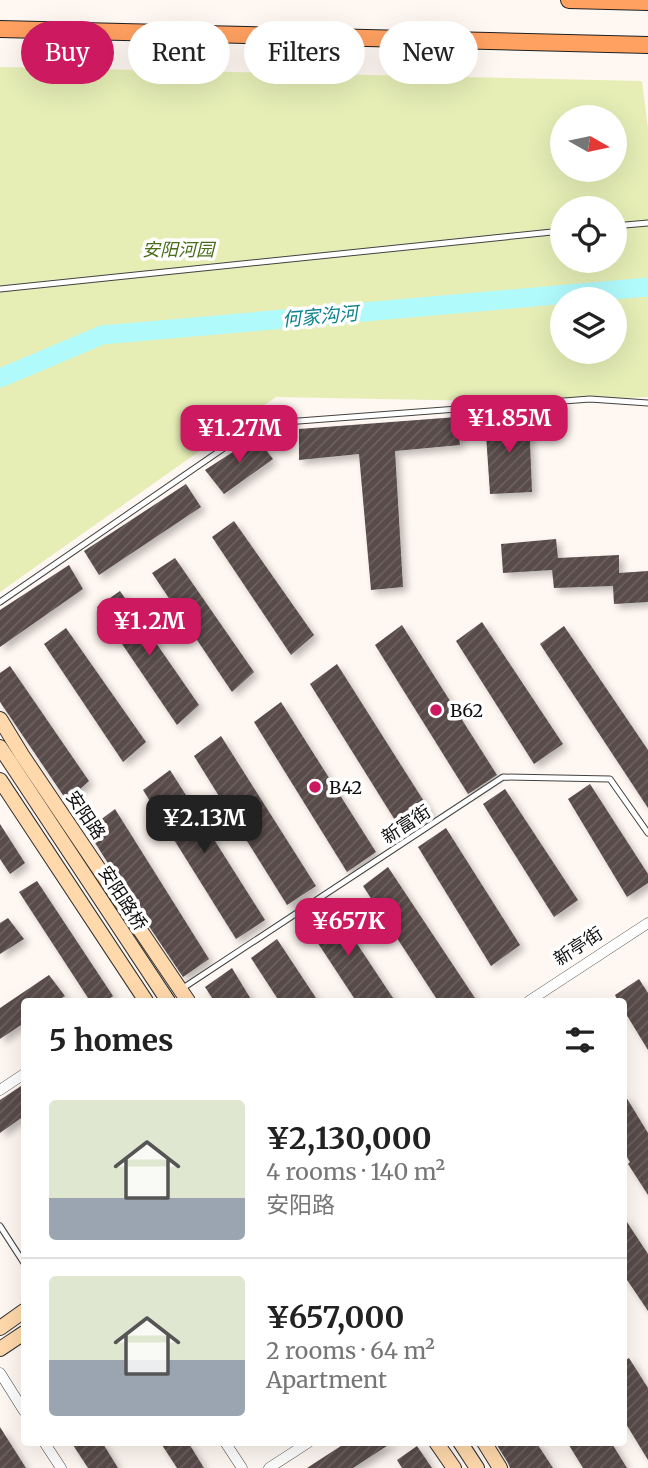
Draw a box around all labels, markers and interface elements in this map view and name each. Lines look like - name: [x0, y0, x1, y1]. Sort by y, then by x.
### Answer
- chip: Buy: [21, 21, 114, 84]
- chip: Rent: [128, 21, 230, 84]
- chip: Filters: [244, 21, 365, 84]
- chip: New: [379, 21, 478, 84]
- north arrow: [550, 105, 626, 182]
- map controls: [550, 105, 627, 364]
- button: locate: [550, 196, 627, 273]
- park label: 安阳河园: [142, 238, 217, 261]
- button: layers: [550, 287, 627, 364]
- water label: 何家沟河: [281, 300, 363, 331]
- pin: ¥1.85M: [452, 396, 566, 455]
- text: ¥1.85M: [467, 403, 551, 432]
- pin: ¥1.27M: [182, 406, 296, 465]
- text: ¥1.27M: [197, 413, 281, 442]
- pin: ¥1.2M: [100, 598, 198, 658]
- text: ¥1.2M: [113, 606, 185, 635]
- place label: B62: [450, 699, 483, 722]
- marker: B62: [428, 702, 444, 718]
- place label: B42: [329, 776, 362, 799]
- marker: B42: [307, 779, 323, 795]
- street label: 安阳路: [61, 786, 111, 844]
- pin: ¥2.13M: [147, 796, 261, 855]
- street label: 新富街: [377, 800, 435, 848]
- text: ¥2.13M: [162, 803, 246, 832]
- street label: 安阳路桥: [94, 862, 152, 934]
- pin: ¥657K: [299, 898, 397, 958]
- text: ¥657K: [311, 906, 385, 935]
- street label: 新亭街: [549, 922, 607, 970]
- text: 5 homes: [49, 1021, 174, 1059]
- icon: filters: [561, 1021, 599, 1059]
- text: ¥2,130,000: [266, 1119, 432, 1157]
- icon: home: [105, 1128, 189, 1212]
- text: 4 rooms · 140 m²: [266, 1157, 445, 1186]
- text: 安阳路: [266, 1190, 335, 1219]
- text: ¥657,000: [266, 1298, 404, 1336]
- icon: home: [105, 1304, 189, 1388]
- text: 2 rooms · 64 m²: [266, 1336, 435, 1365]
- text: Apartment: [266, 1365, 387, 1394]

